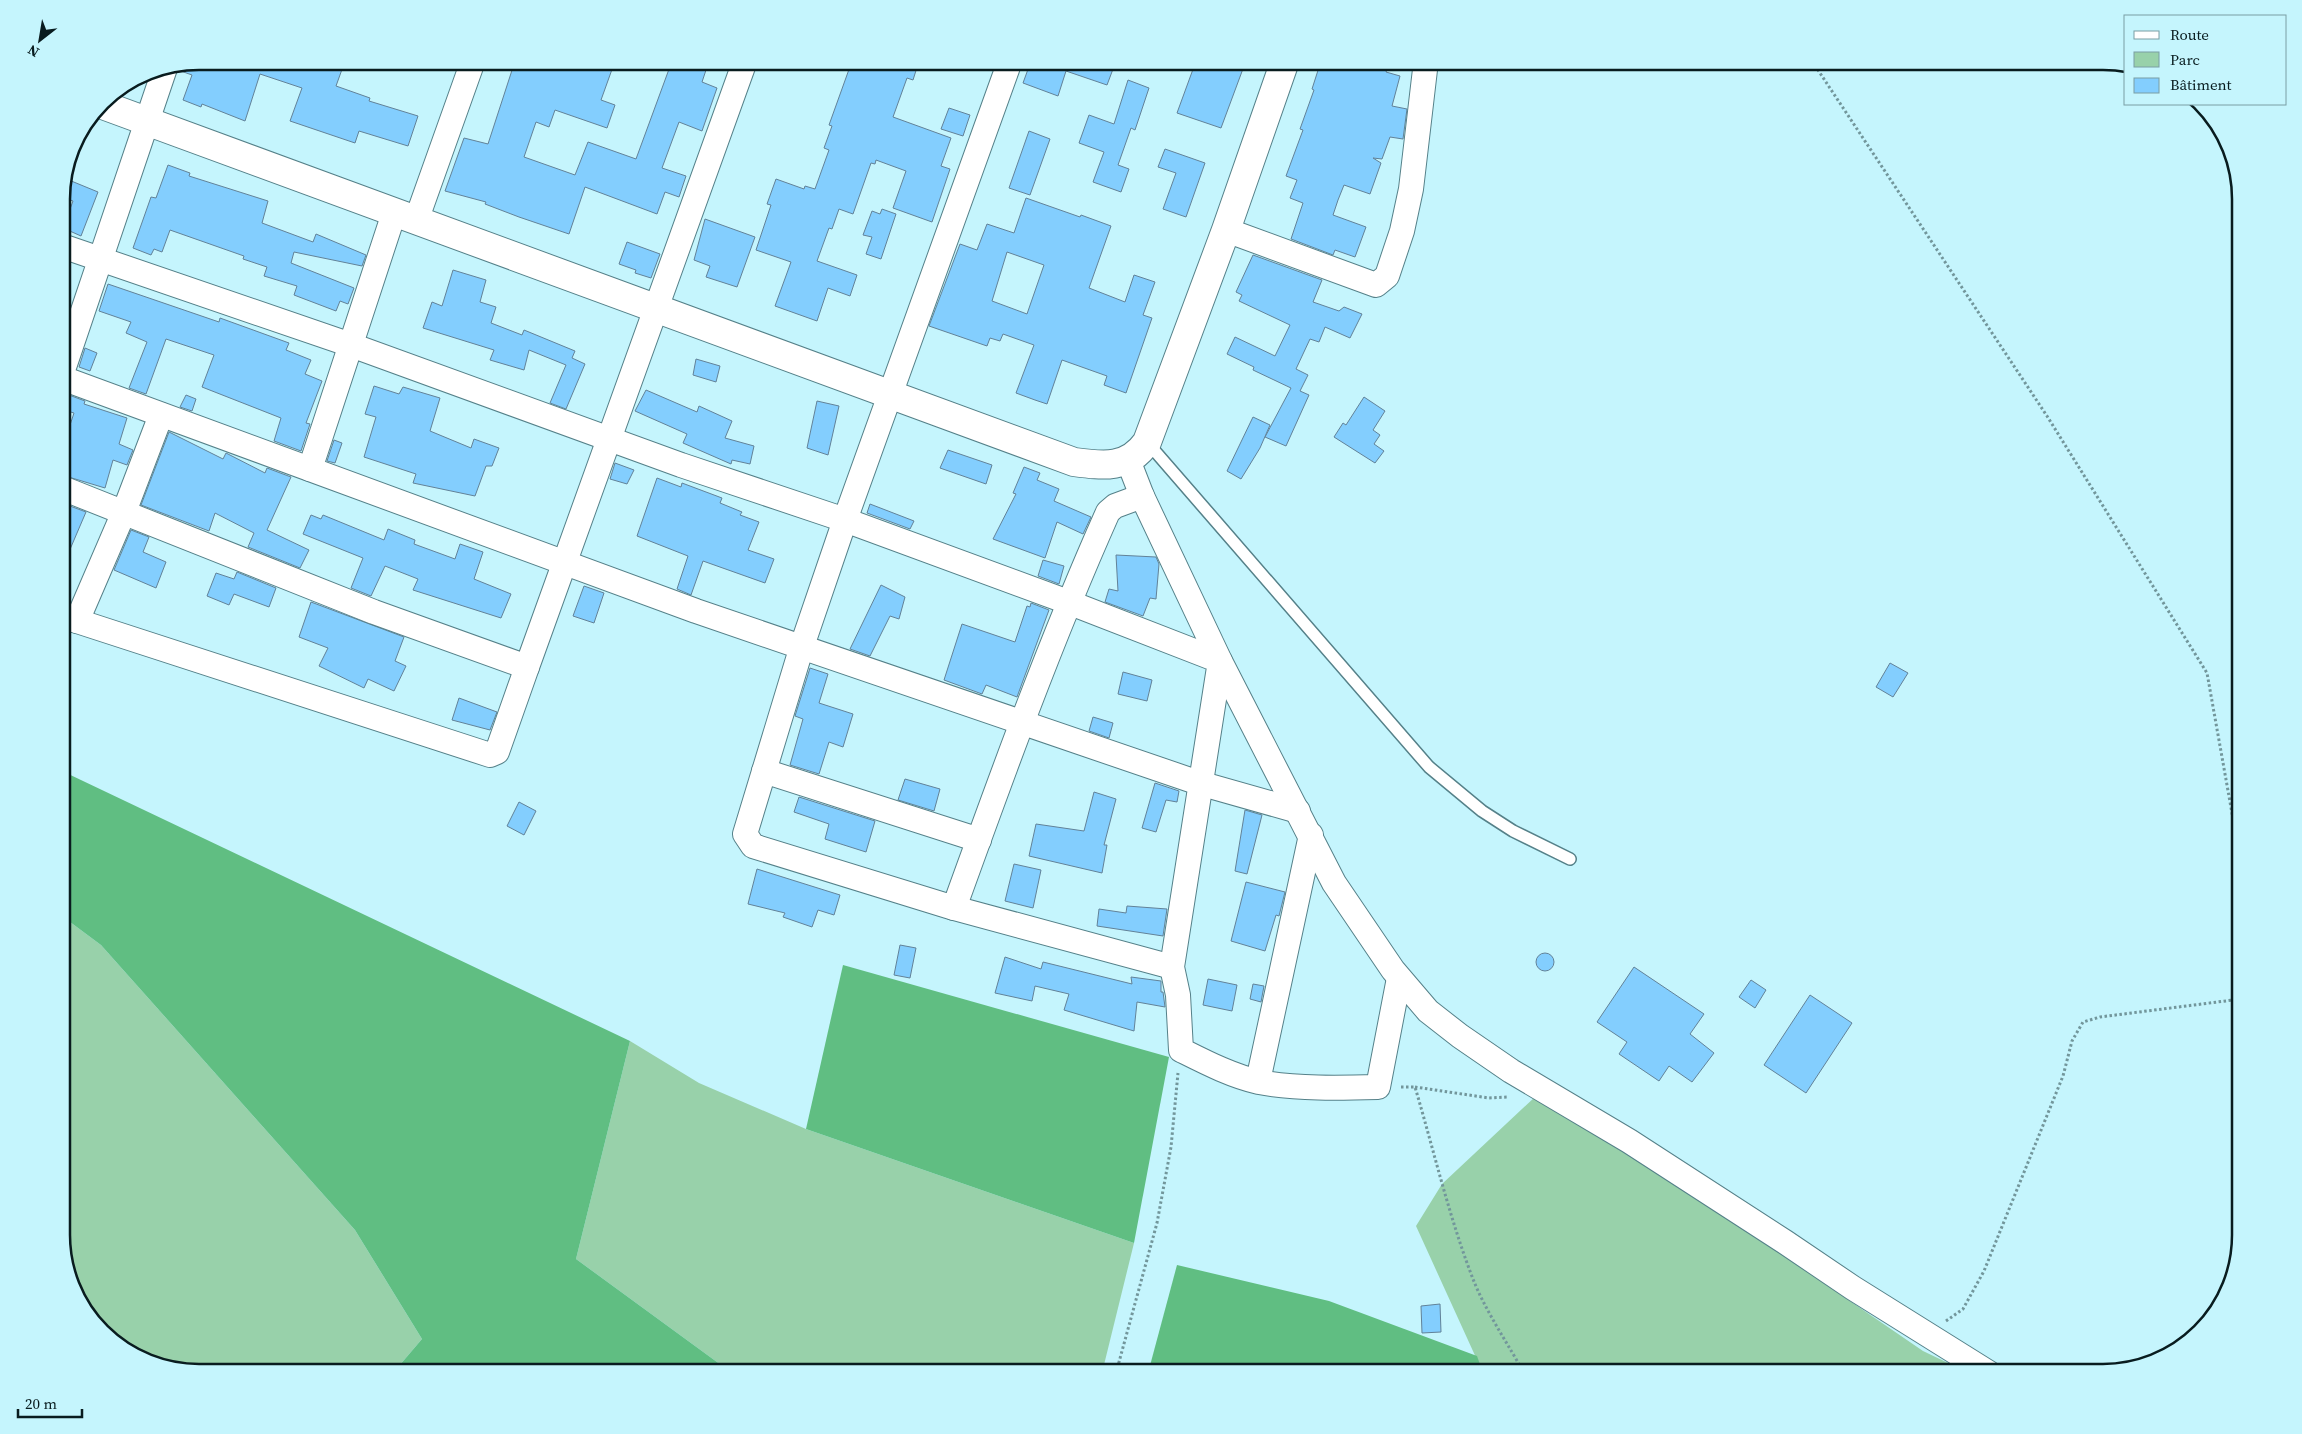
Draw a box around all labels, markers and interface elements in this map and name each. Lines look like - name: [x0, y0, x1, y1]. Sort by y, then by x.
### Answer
- north arrow: [15, 15, 65, 65]
- legend: [2124, 15, 2287, 105]
- text: Route: [2170, 24, 2209, 45]
- text: N: [24, 40, 43, 62]
- text: Parc: [2170, 49, 2200, 70]
- text: Bâtiment: [2170, 74, 2232, 95]
- scale bar: [18, 1386, 81, 1418]
- text: 20 m: [25, 1393, 57, 1414]

